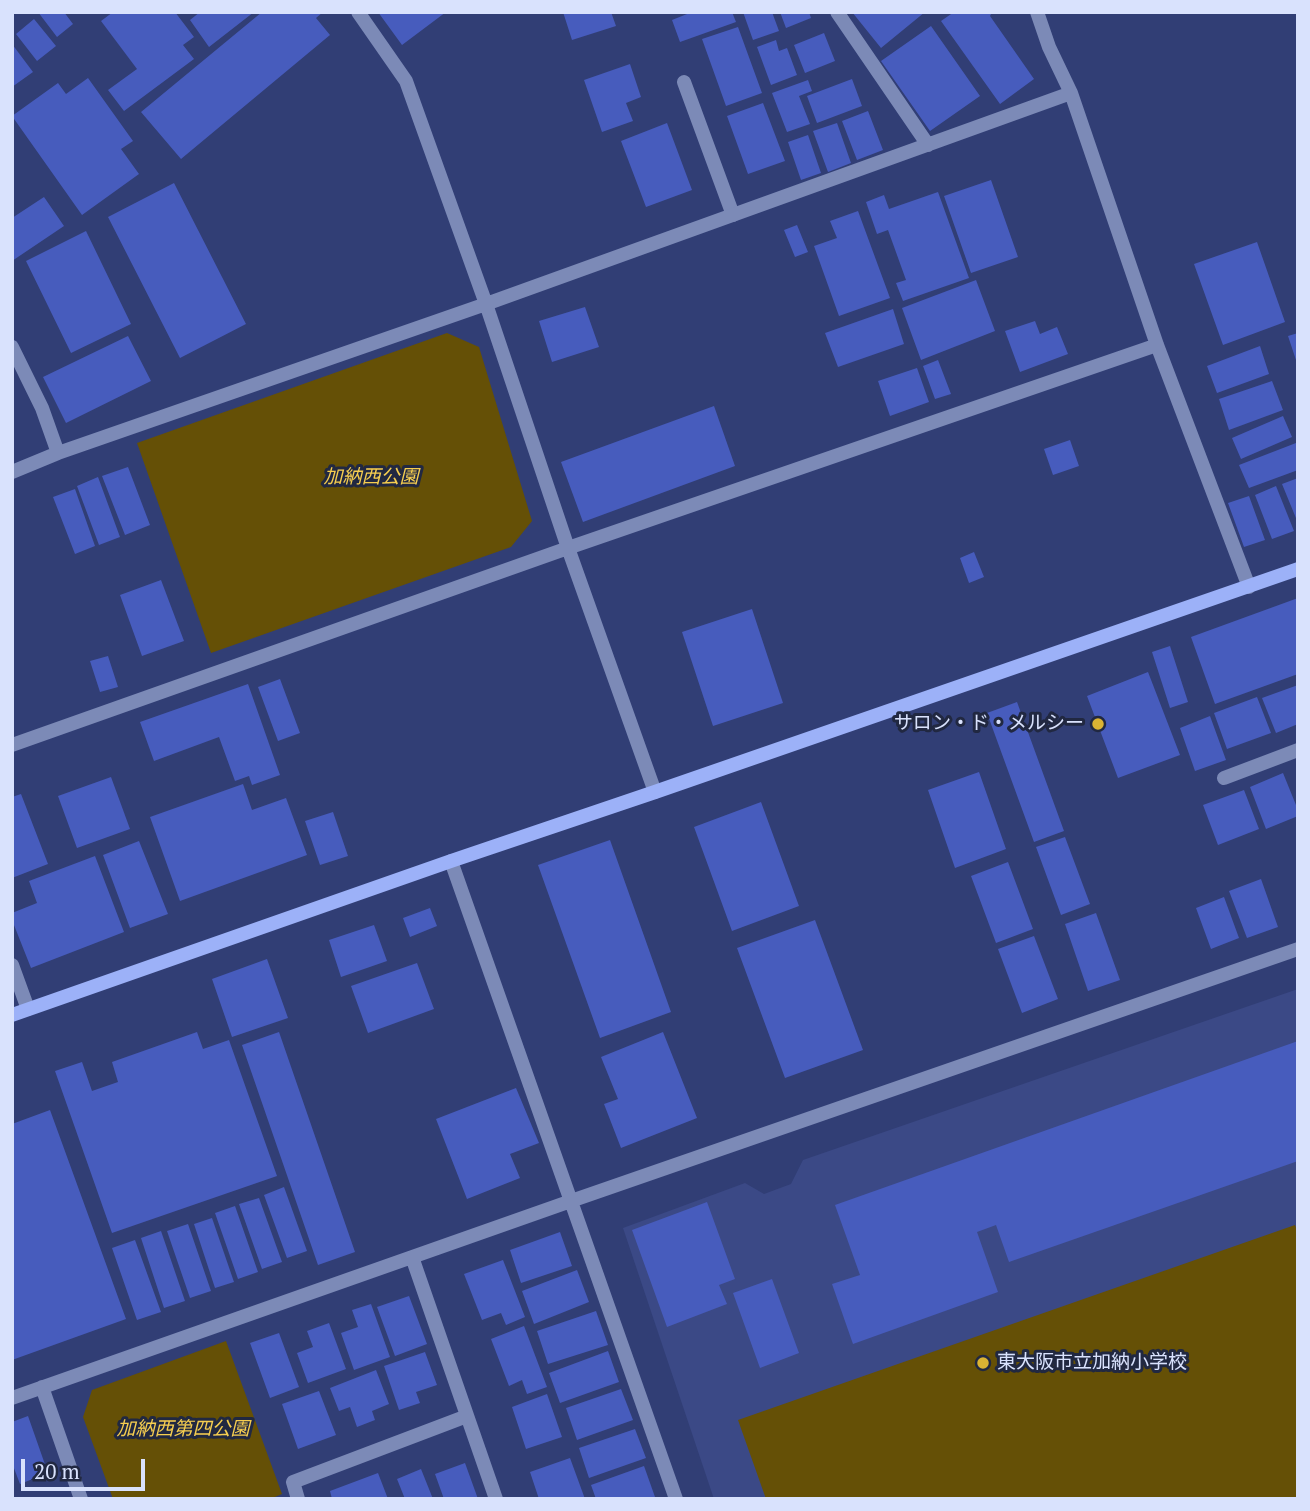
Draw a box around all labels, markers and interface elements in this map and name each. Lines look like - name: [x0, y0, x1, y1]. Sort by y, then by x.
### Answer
- park label: 加納西公園: [324, 467, 418, 489]
- place label: サロン・ド・メルシー: [894, 713, 1084, 735]
- marker: サロン・ド・メルシー: [1090, 716, 1106, 732]
- place label: 東大阪市立加納小学校: [997, 1352, 1187, 1374]
- marker: 東大阪市立加納小学校: [975, 1355, 991, 1371]
- park label: 加納西第四公園: [117, 1419, 249, 1441]
- scale bar: [24, 1444, 149, 1488]
- text: 20 m: [34, 1457, 80, 1485]

